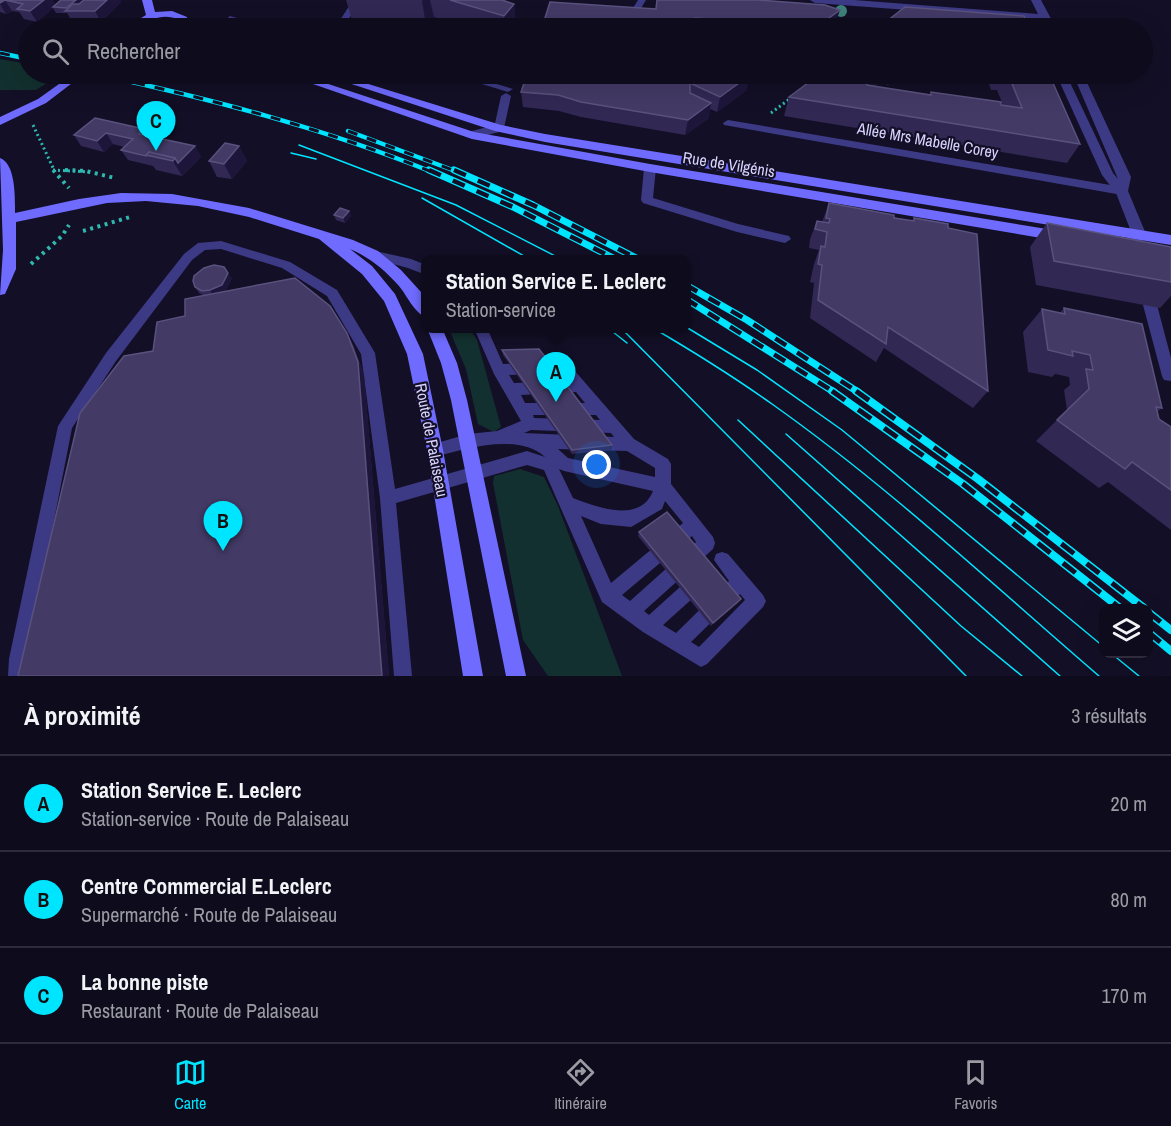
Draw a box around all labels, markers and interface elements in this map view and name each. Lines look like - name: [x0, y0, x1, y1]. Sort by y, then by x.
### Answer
- search box: [18, 18, 1153, 84]
- icon: search: [39, 35, 72, 68]
- text: Rechercher: [87, 36, 180, 66]
- pin: C: [136, 102, 176, 151]
- street label: Allée Mrs Mabelle Corey: [855, 117, 1001, 163]
- street label: Rue de Vilgénis: [681, 146, 777, 182]
- popup: [421, 255, 691, 333]
- text: Station Service E. Leclerc: [446, 266, 666, 296]
- text: Station-service: [446, 296, 556, 323]
- pin: A: [536, 352, 576, 402]
- street label: Route de Palaiseau: [410, 381, 454, 499]
- your location: [582, 450, 611, 479]
- pin: B: [204, 502, 242, 551]
- map controls: [1099, 604, 1153, 658]
- button: layers: [1099, 604, 1153, 658]
- text: À proximité: [24, 698, 141, 733]
- text: 3 résultats: [1071, 702, 1147, 729]
- text: Station Service E. Leclerc: [81, 775, 302, 805]
- text: A: [38, 790, 49, 817]
- text: 20 m: [1111, 790, 1147, 817]
- text: Station-service · Route de Palaiseau: [81, 805, 349, 832]
- text: Centre Commercial E.Leclerc: [81, 871, 332, 901]
- text: B: [38, 886, 49, 913]
- text: 80 m: [1111, 886, 1147, 913]
- text: Supermarché · Route de Palaiseau: [81, 901, 337, 928]
- text: La bonne piste: [81, 967, 208, 997]
- text: C: [38, 982, 49, 1009]
- text: 170 m: [1101, 982, 1147, 1009]
- text: Restaurant · Route de Palaiseau: [81, 997, 319, 1024]
- tab: Carte: [174, 1056, 207, 1114]
- tab: Itinéraire: [554, 1056, 607, 1114]
- tab: Favoris: [954, 1056, 997, 1114]

